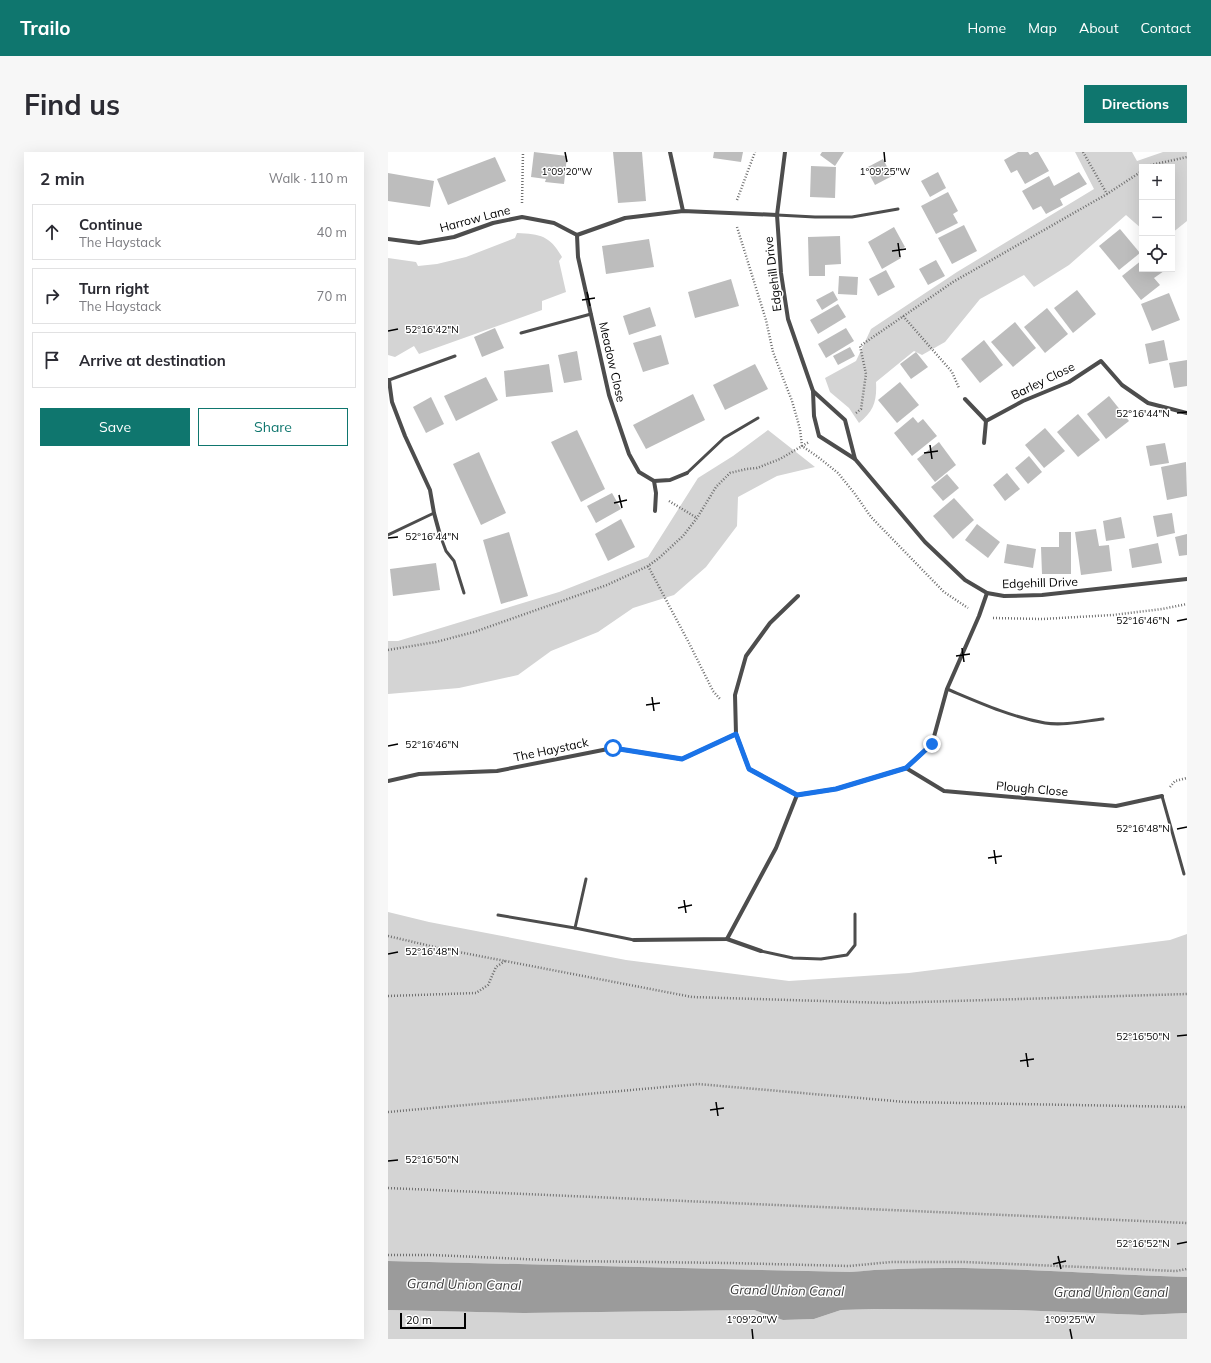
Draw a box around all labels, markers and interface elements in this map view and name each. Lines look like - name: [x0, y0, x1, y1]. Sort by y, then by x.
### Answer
- text: Trailo: [20, 16, 71, 40]
- text: Home: [967, 19, 1006, 37]
- text: Map: [1028, 19, 1057, 37]
- text: About: [1079, 19, 1119, 37]
- text: Contact: [1141, 19, 1191, 37]
- button: Directions: [1084, 85, 1187, 123]
- text: Find us: [24, 87, 120, 122]
- map controls: [1139, 164, 1175, 272]
- button: +: [1139, 164, 1175, 200]
- text: 1°09'20"W: [542, 165, 592, 178]
- text: 1°09'25"W: [860, 165, 910, 178]
- text: 2 min: [40, 168, 85, 189]
- text: Walk · 110 m: [269, 170, 348, 186]
- button: −: [1139, 200, 1175, 236]
- street label: Harrow Lane: [438, 202, 512, 235]
- text: Continue: [79, 215, 142, 234]
- icon: ahead: [41, 221, 63, 243]
- text: 40 m: [317, 224, 347, 240]
- text: The Haystack: [79, 234, 161, 250]
- street label: Edgehill Drive: [760, 236, 785, 313]
- button: locate: [1139, 236, 1175, 272]
- text: Turn right: [79, 279, 149, 298]
- icon: right: [41, 285, 63, 307]
- text: 70 m: [317, 288, 347, 304]
- text: The Haystack: [79, 298, 161, 314]
- street label: Meadow Close: [596, 320, 629, 404]
- text: 52°16'42"N: [405, 323, 459, 336]
- icon: arrive: [41, 349, 63, 371]
- text: Arrive at destination: [79, 351, 226, 370]
- street label: Barley Close: [1009, 359, 1077, 402]
- text: 52°16'44"N: [1116, 407, 1170, 420]
- button: Save: [40, 408, 190, 446]
- button: Share: [198, 408, 348, 446]
- text: 52°16'44"N: [405, 530, 459, 543]
- street label: Edgehill Drive: [1002, 574, 1078, 591]
- text: 52°16'46"N: [1116, 614, 1170, 627]
- street label: The Haystack: [512, 734, 590, 765]
- route end: [923, 735, 941, 753]
- text: 52°16'46"N: [405, 738, 459, 751]
- route start: [604, 739, 622, 757]
- street label: Plough Close: [995, 778, 1069, 799]
- text: 52°16'48"N: [1116, 822, 1170, 835]
- text: 52°16'48"N: [405, 945, 459, 958]
- text: 52°16'50"N: [1116, 1030, 1170, 1043]
- text: 52°16'50"N: [405, 1153, 459, 1166]
- text: 52°16'52"N: [1116, 1237, 1170, 1250]
- water label: Grand Union Canal: [407, 1275, 522, 1293]
- water label: Grand Union Canal: [730, 1281, 845, 1299]
- water label: Grand Union Canal: [1054, 1284, 1169, 1300]
- scale bar: [400, 1311, 466, 1330]
- text: 20 m: [406, 1313, 432, 1327]
- text: 1°09'20"W: [727, 1313, 777, 1326]
- text: 1°09'25"W: [1045, 1313, 1095, 1326]

